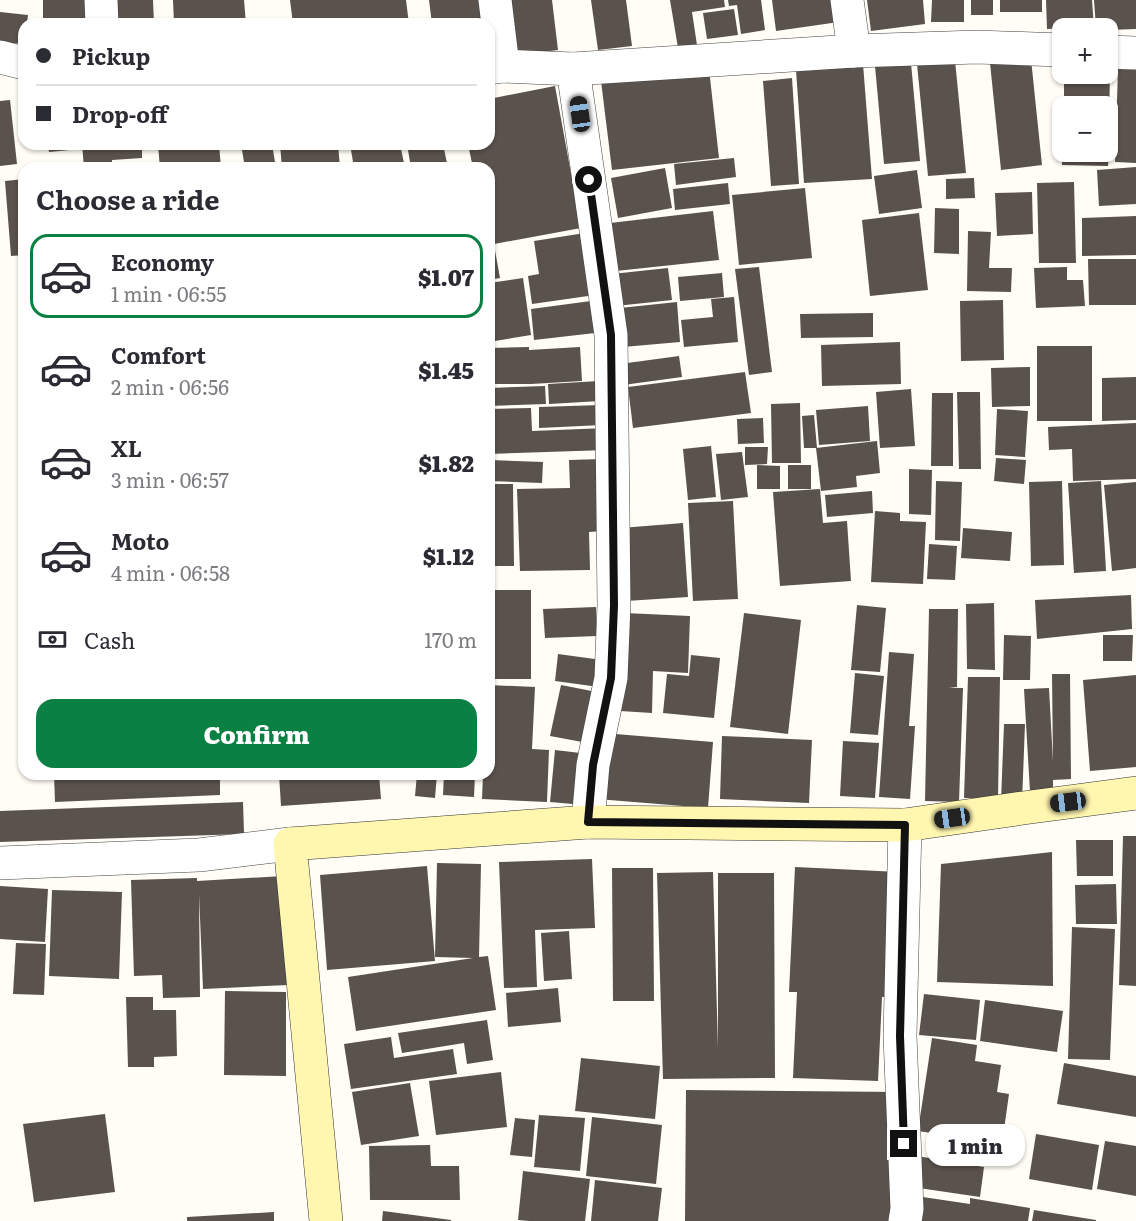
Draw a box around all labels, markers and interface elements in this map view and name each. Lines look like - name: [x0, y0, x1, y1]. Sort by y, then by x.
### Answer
- map controls: [1052, 18, 1118, 162]
- button: +: [1052, 18, 1118, 84]
- text: Pickup: [72, 39, 150, 72]
- car: [569, 95, 591, 133]
- button: −: [1052, 96, 1118, 162]
- text: Drop-off: [72, 97, 168, 130]
- route start: [575, 166, 602, 193]
- text: Choose a ride: [36, 178, 219, 218]
- text: Economy: [111, 245, 214, 278]
- icon: car: [39, 249, 93, 303]
- text: $1.07: [418, 260, 474, 293]
- text: 1 min · 06:55: [111, 278, 226, 308]
- text: Comfort: [111, 338, 206, 371]
- icon: car: [39, 342, 93, 396]
- text: $1.45: [418, 353, 474, 386]
- text: 2 min · 06:56: [111, 371, 229, 401]
- text: XL: [111, 431, 142, 464]
- icon: car: [39, 435, 93, 489]
- text: $1.82: [418, 446, 474, 479]
- text: 3 min · 06:57: [111, 464, 229, 494]
- text: Moto: [111, 524, 169, 557]
- icon: car: [39, 528, 93, 582]
- text: $1.12: [423, 539, 474, 572]
- text: 4 min · 06:58: [111, 557, 230, 587]
- icon: cash: [36, 623, 69, 656]
- text: Cash: [84, 623, 135, 656]
- text: 170 m: [424, 624, 477, 654]
- button: Confirm: [36, 699, 477, 768]
- car: [1049, 791, 1087, 813]
- car: [933, 807, 971, 829]
- callout: 1 min: [925, 1123, 1024, 1165]
- route end: [890, 1130, 917, 1157]
- text: 1 min: [948, 1130, 1003, 1160]

